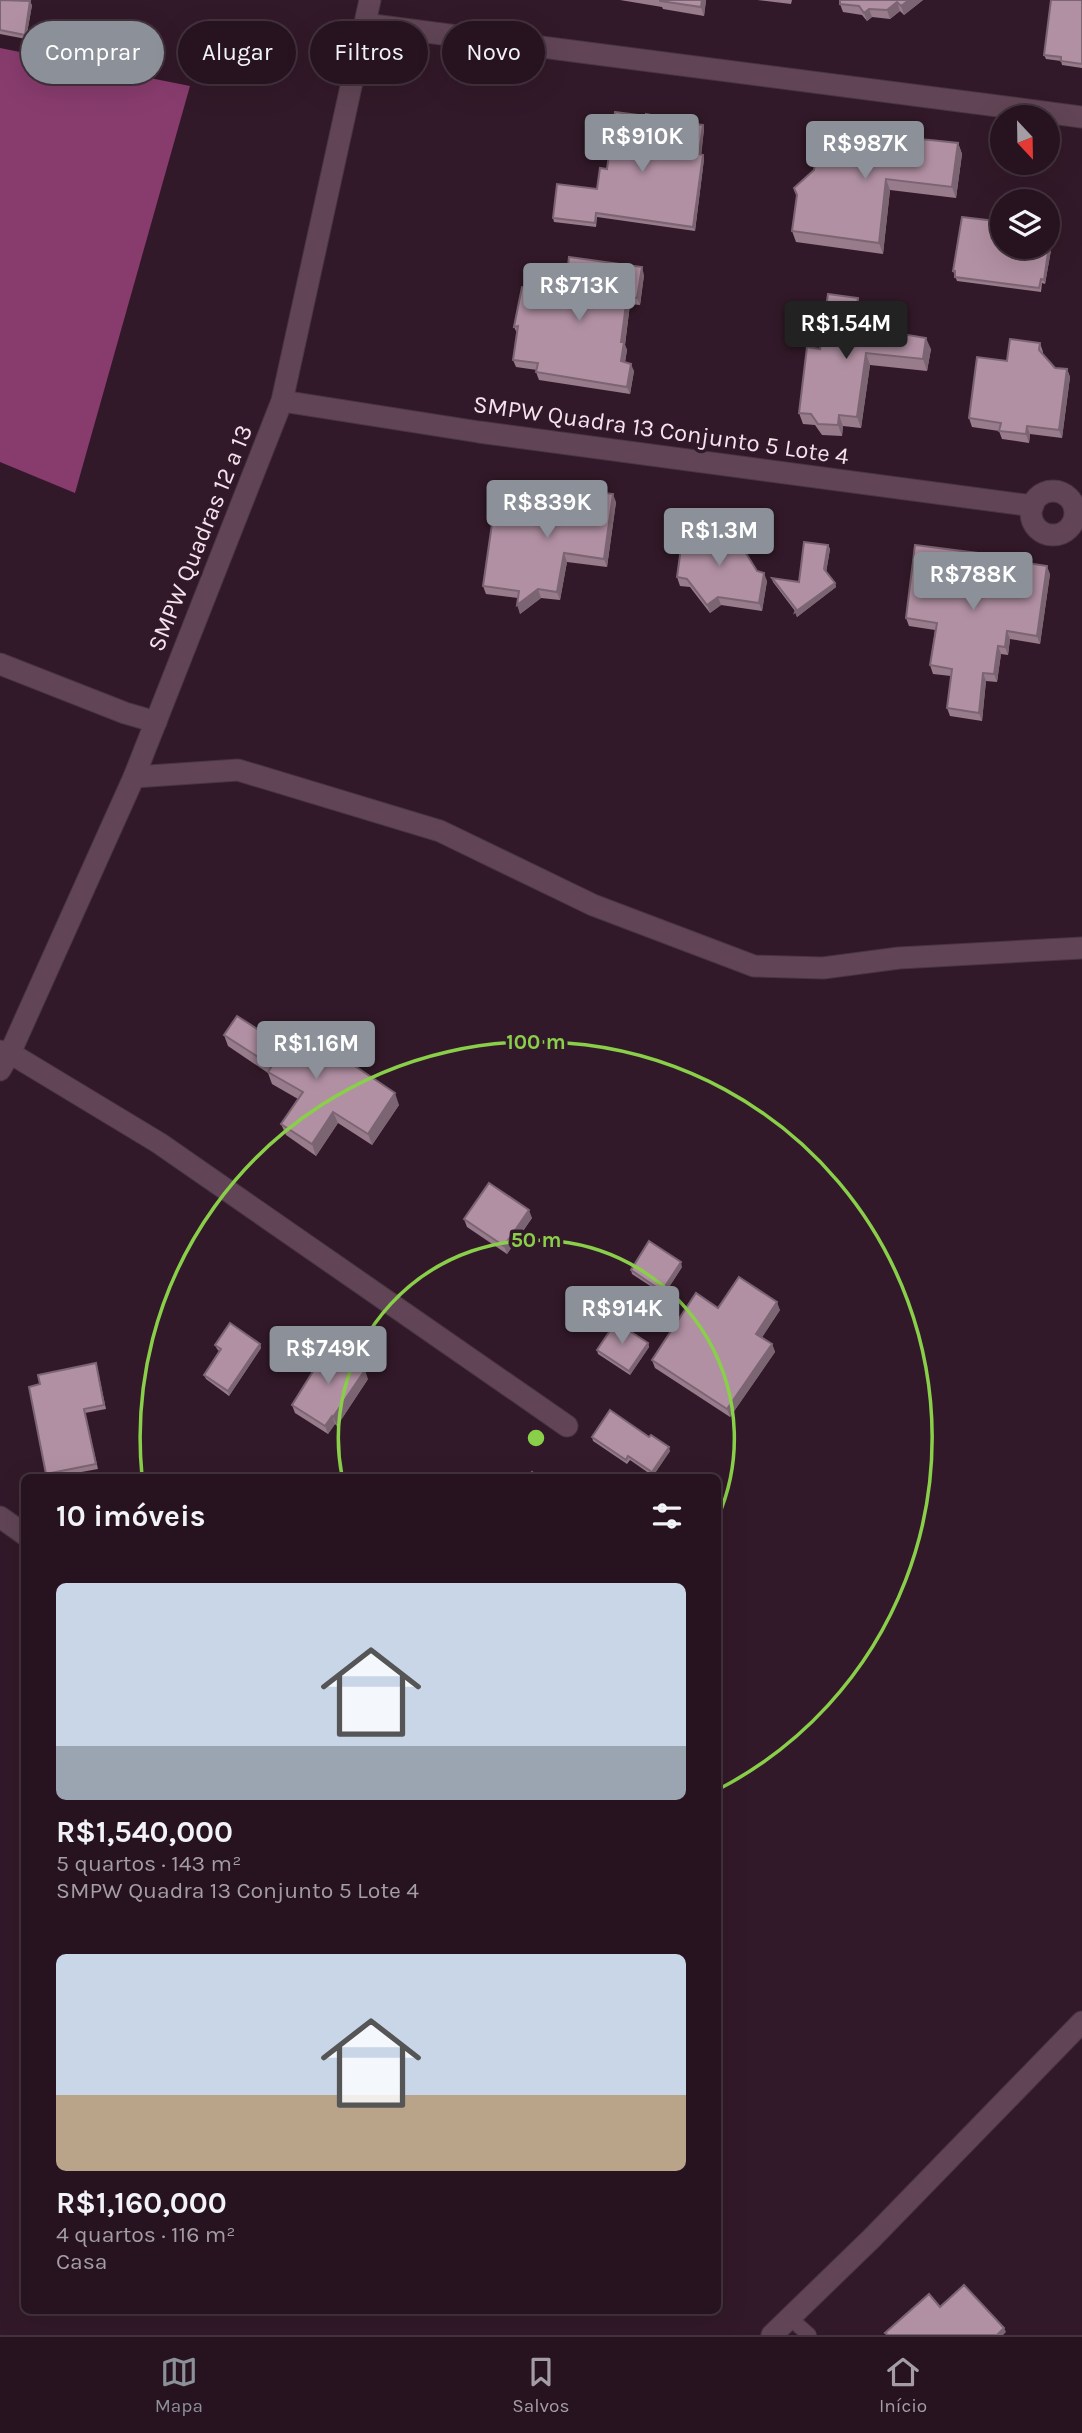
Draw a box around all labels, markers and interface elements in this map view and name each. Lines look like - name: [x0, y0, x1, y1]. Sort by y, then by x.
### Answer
- chip: Comprar: [21, 21, 164, 84]
- chip: Alugar: [178, 21, 296, 84]
- chip: Filtros: [310, 21, 428, 84]
- chip: Novo: [442, 21, 545, 84]
- north arrow: [990, 105, 1060, 175]
- map controls: [990, 105, 1060, 259]
- pin: R$910K: [585, 114, 699, 174]
- pin: R$987K: [808, 122, 922, 181]
- text: R$910K: [601, 123, 683, 150]
- text: R$987K: [822, 130, 908, 157]
- button: layers: [990, 189, 1060, 259]
- pin: R$713K: [522, 264, 636, 323]
- text: R$713K: [539, 272, 619, 299]
- pin: R$1.54M: [781, 302, 911, 361]
- text: R$1.54M: [801, 310, 891, 337]
- street label: SMPW Quadra 13 Conjunto 5 Lote 4: [471, 390, 851, 470]
- street label: SMPW Quadras 12 a 13: [142, 421, 258, 655]
- pin: R$839K: [490, 480, 604, 540]
- text: R$839K: [503, 489, 591, 516]
- pin: R$1.3M: [662, 508, 776, 568]
- text: R$1.3M: [680, 517, 758, 544]
- pin: R$788K: [916, 552, 1030, 612]
- text: R$788K: [930, 561, 1016, 588]
- pin: R$1.16M: [251, 1021, 381, 1081]
- text: R$1.16M: [273, 1030, 359, 1057]
- text: 100 m: [506, 1030, 566, 1054]
- text: 50 m: [511, 1228, 561, 1252]
- pin: R$914K: [565, 1286, 679, 1346]
- text: R$914K: [581, 1295, 663, 1322]
- pin: R$749K: [271, 1326, 385, 1386]
- text: R$749K: [286, 1335, 370, 1362]
- centre of rings: [524, 1426, 548, 1450]
- icon: filters: [648, 1497, 686, 1535]
- text: 10 imóveis: [56, 1498, 206, 1534]
- icon: home: [308, 1629, 434, 1755]
- text: R$1,540,000: [56, 1814, 233, 1850]
- text: 5 quartos · 143 m²: [56, 1850, 241, 1877]
- text: SMPW Quadra 13 Conjunto 5 Lote 4: [56, 1877, 419, 1904]
- icon: home: [308, 2000, 434, 2126]
- text: R$1,160,000: [56, 2185, 227, 2221]
- text: 4 quartos · 116 m²: [56, 2221, 236, 2248]
- text: Casa: [56, 2248, 108, 2275]
- tab: Mapa: [155, 2353, 203, 2417]
- tab: Salvos: [512, 2353, 569, 2417]
- tab: Início: [879, 2353, 927, 2417]

